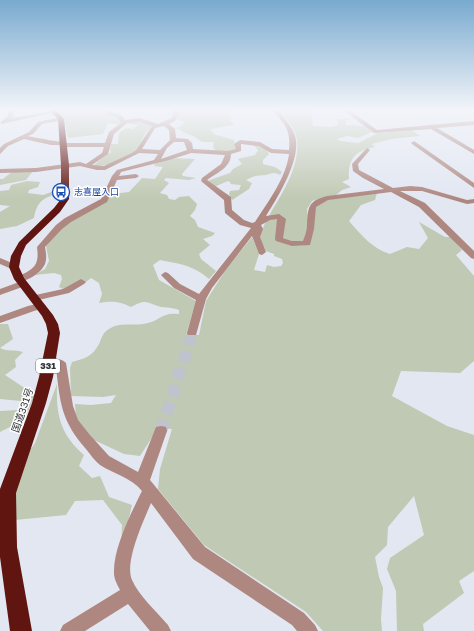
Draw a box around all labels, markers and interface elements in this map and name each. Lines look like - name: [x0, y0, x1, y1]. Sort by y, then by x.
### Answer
- bus stop icon: 志喜屋入口: [51, 182, 71, 202]
- place label: 志喜屋入口: [74, 186, 119, 197]
- road number: 331: [36, 359, 60, 373]
- street label: 国道331号: [9, 386, 35, 434]

